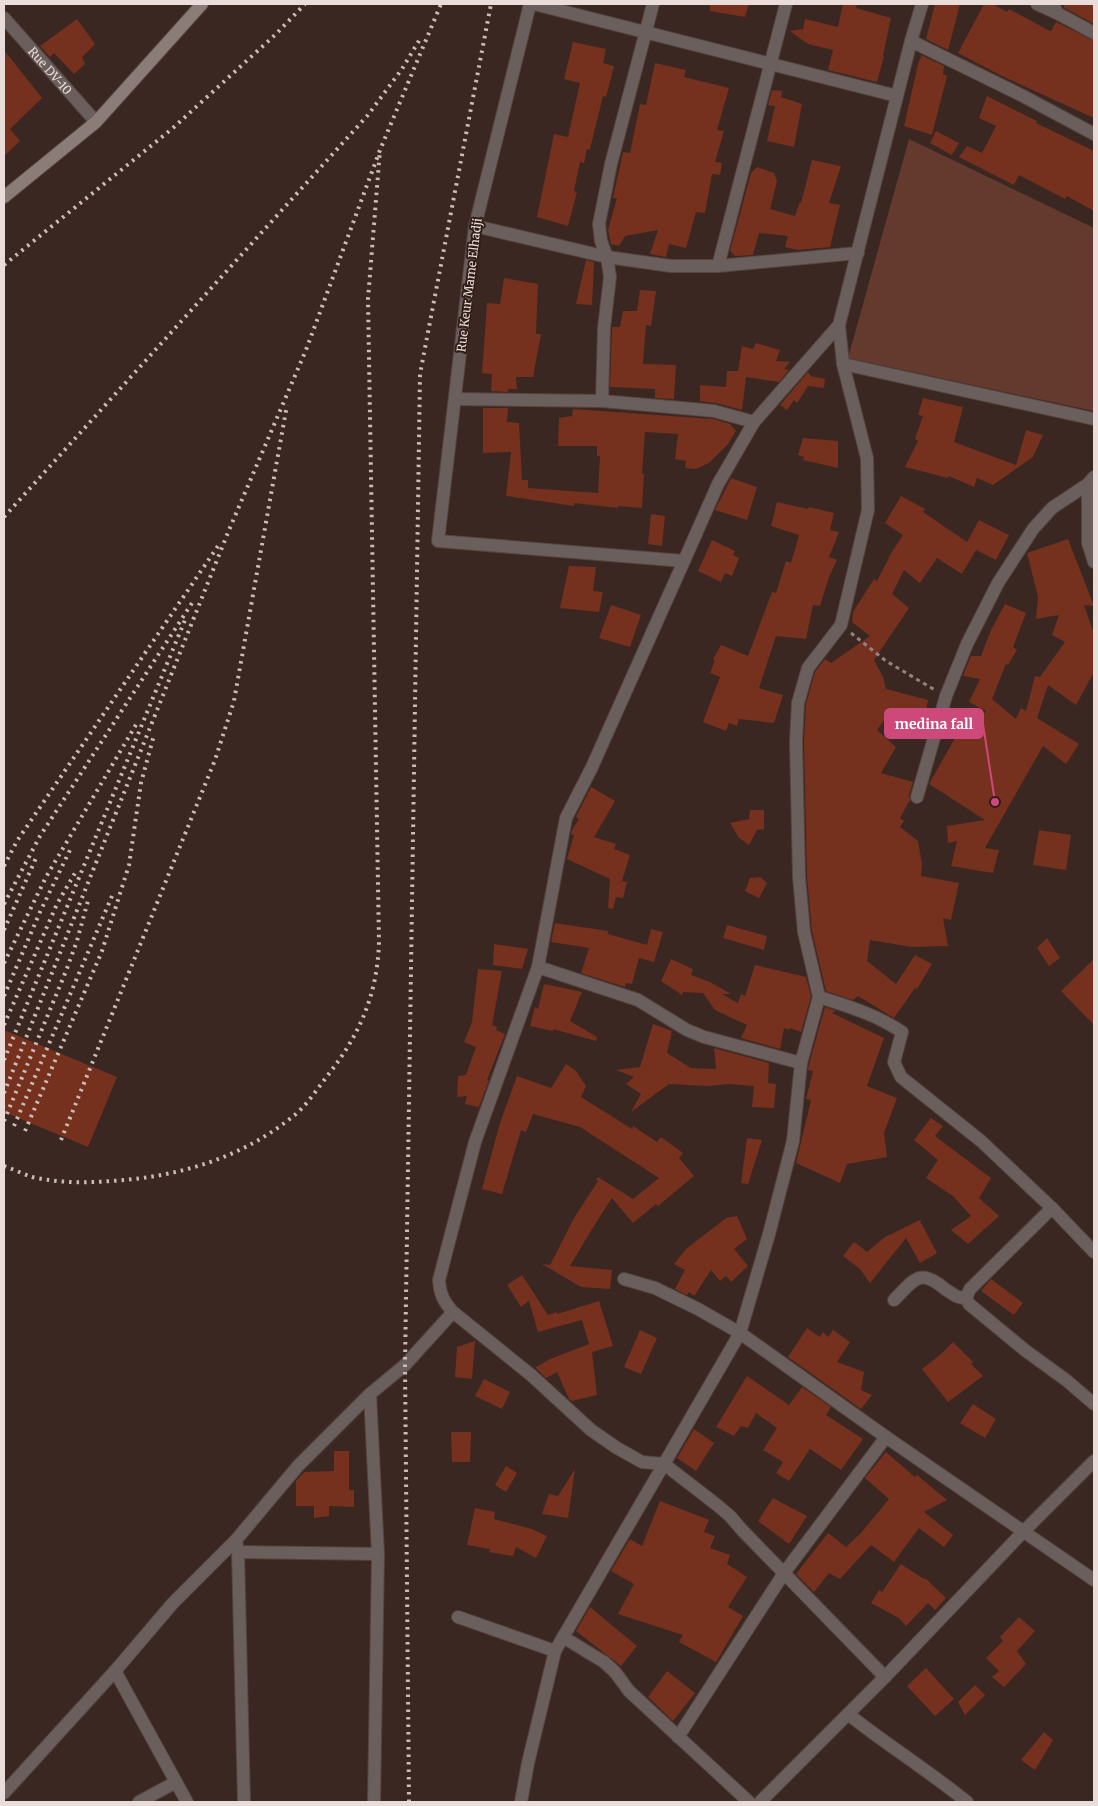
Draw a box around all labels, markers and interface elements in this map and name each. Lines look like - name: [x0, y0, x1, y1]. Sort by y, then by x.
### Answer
- street label: Rue DV-10: [25, 44, 76, 97]
- street label: Rue Keur Mame Elhadji: [453, 217, 485, 353]
- callout: medina fall: [885, 709, 983, 738]
- text: medina fall: [895, 715, 974, 733]

